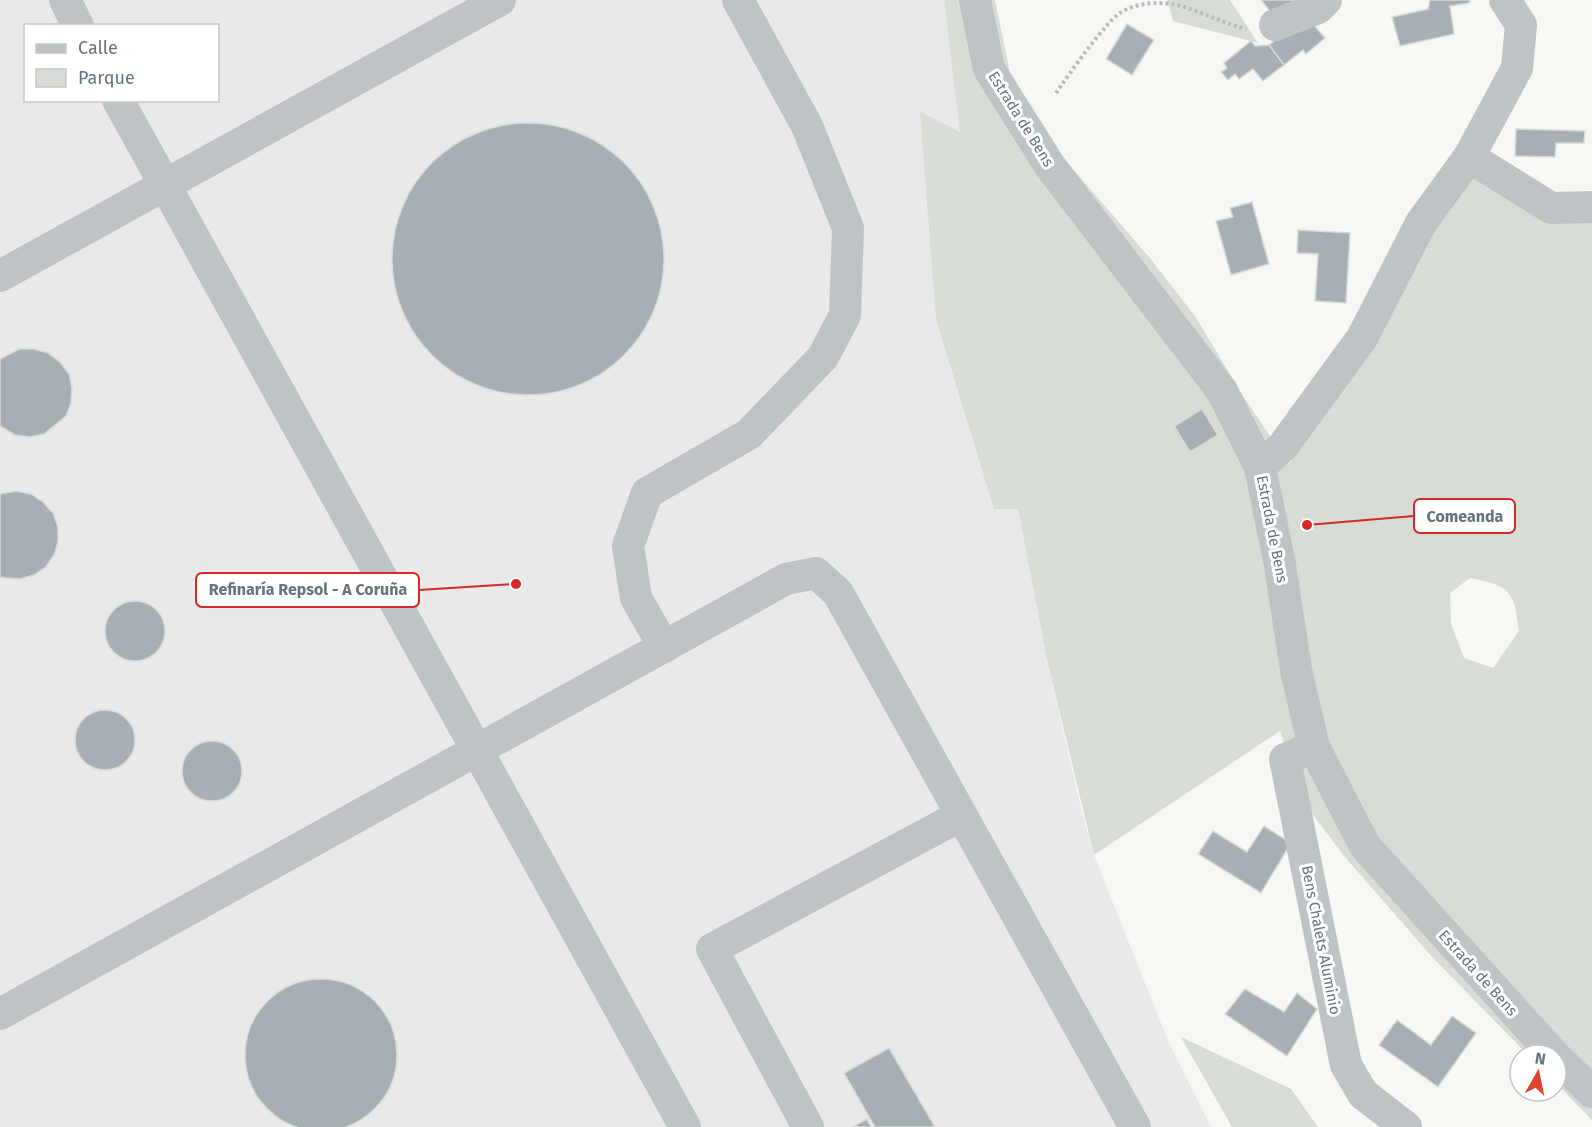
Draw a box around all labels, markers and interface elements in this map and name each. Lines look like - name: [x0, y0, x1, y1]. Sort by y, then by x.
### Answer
- legend: [24, 24, 219, 102]
- text: Calle: [78, 37, 118, 59]
- text: Parque: [78, 67, 135, 89]
- street label: Estrada de Bens: [984, 68, 1058, 170]
- street label: Estrada de Bens: [1253, 474, 1291, 584]
- callout: Comeanda: [1414, 499, 1515, 533]
- text: Comeanda: [1427, 507, 1504, 526]
- callout: Refinaría Repsol - A Coruña: [196, 573, 419, 607]
- text: Refinaría Repsol - A Coruña: [209, 580, 407, 599]
- street label: Bens Chalets Aluminio: [1298, 864, 1344, 1016]
- street label: Estrada de Bens: [1435, 926, 1521, 1020]
- north arrow: [1508, 1043, 1568, 1103]
- text: N: [1534, 1048, 1547, 1069]

